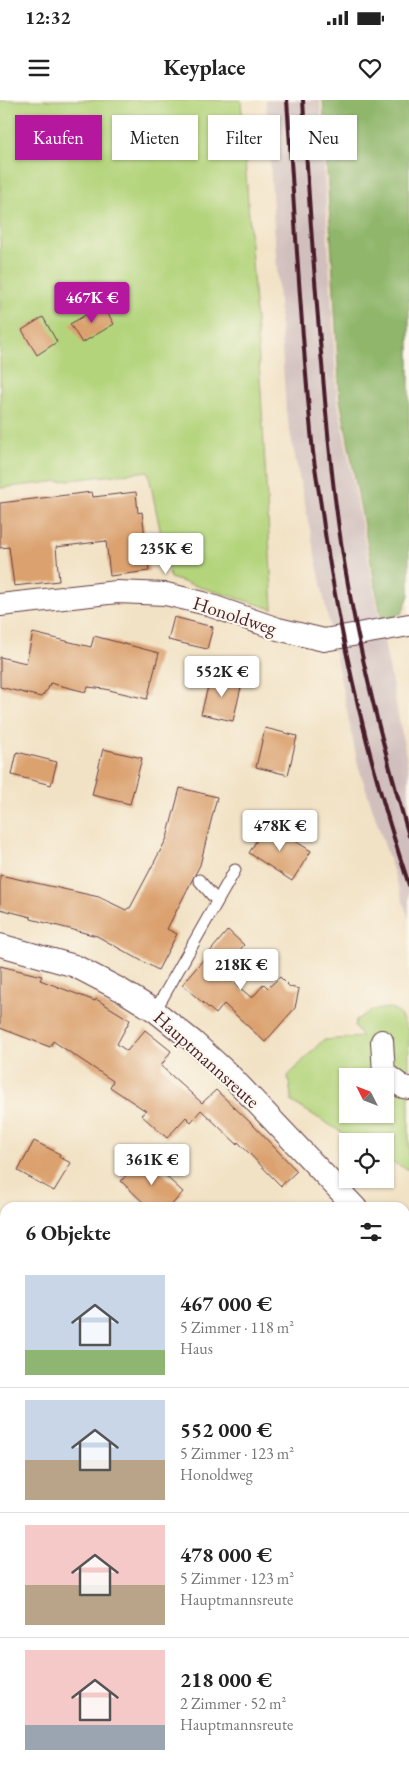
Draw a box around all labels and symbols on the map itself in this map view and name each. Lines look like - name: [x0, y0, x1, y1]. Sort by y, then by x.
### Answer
- pin: 467K €: [51, 282, 133, 324]
- pin: 235K €: [125, 532, 207, 575]
- street label: Honoldweg: [190, 590, 280, 641]
- pin: 552K €: [181, 656, 263, 698]
- pin: 478K €: [239, 810, 321, 852]
- pin: 218K €: [200, 948, 282, 991]
- street label: Hauptmannsreute: [148, 1005, 265, 1114]
- north arrow: [339, 1068, 394, 1122]
- pin: 361K €: [111, 1144, 193, 1186]

